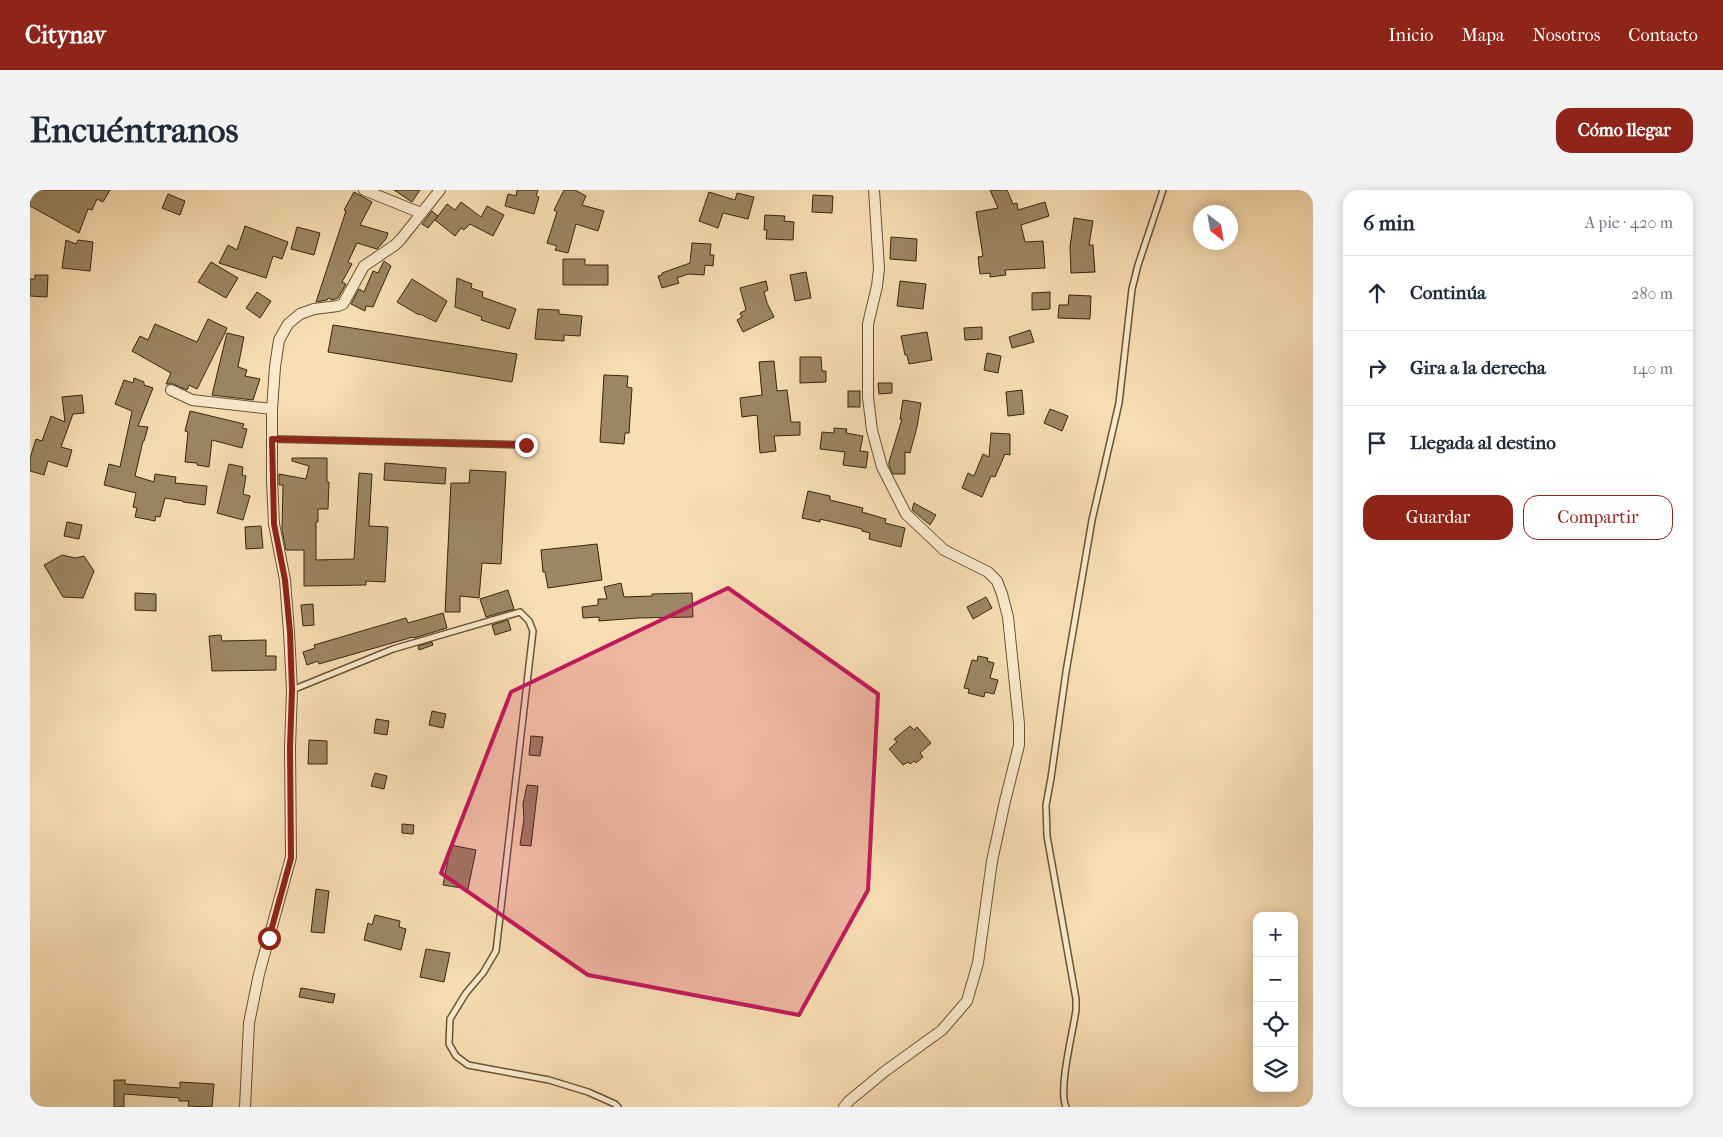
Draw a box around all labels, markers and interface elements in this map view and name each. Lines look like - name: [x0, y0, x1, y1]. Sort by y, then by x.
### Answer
- text: Citynav: [25, 21, 106, 49]
- text: Inicio: [1389, 25, 1434, 46]
- text: Mapa: [1462, 25, 1504, 46]
- text: Nosotros: [1532, 25, 1600, 46]
- text: Contacto: [1628, 25, 1698, 46]
- button: Cómo llegar: [1556, 108, 1693, 153]
- text: Encuéntranos: [30, 110, 238, 151]
- north arrow: [1193, 205, 1238, 250]
- text: 6 min: [1363, 211, 1415, 235]
- text: A pie · 420 m: [1585, 213, 1673, 232]
- icon: ahead: [1363, 279, 1391, 307]
- text: Continúa: [1410, 282, 1486, 304]
- text: 280 m: [1631, 284, 1673, 303]
- icon: right: [1363, 354, 1391, 382]
- text: Gira a la derecha: [1410, 357, 1546, 379]
- text: 140 m: [1632, 359, 1673, 378]
- icon: arrive: [1363, 429, 1391, 457]
- text: Llegada al destino: [1410, 432, 1556, 454]
- route end: [515, 434, 538, 457]
- button: Guardar: [1363, 495, 1513, 540]
- button: Compartir: [1523, 495, 1673, 540]
- map controls: [1253, 912, 1298, 1092]
- button: +: [1253, 912, 1298, 957]
- route start: [258, 927, 281, 950]
- button: −: [1253, 957, 1298, 1002]
- button: locate: [1253, 1002, 1298, 1047]
- button: layers: [1253, 1047, 1298, 1092]

